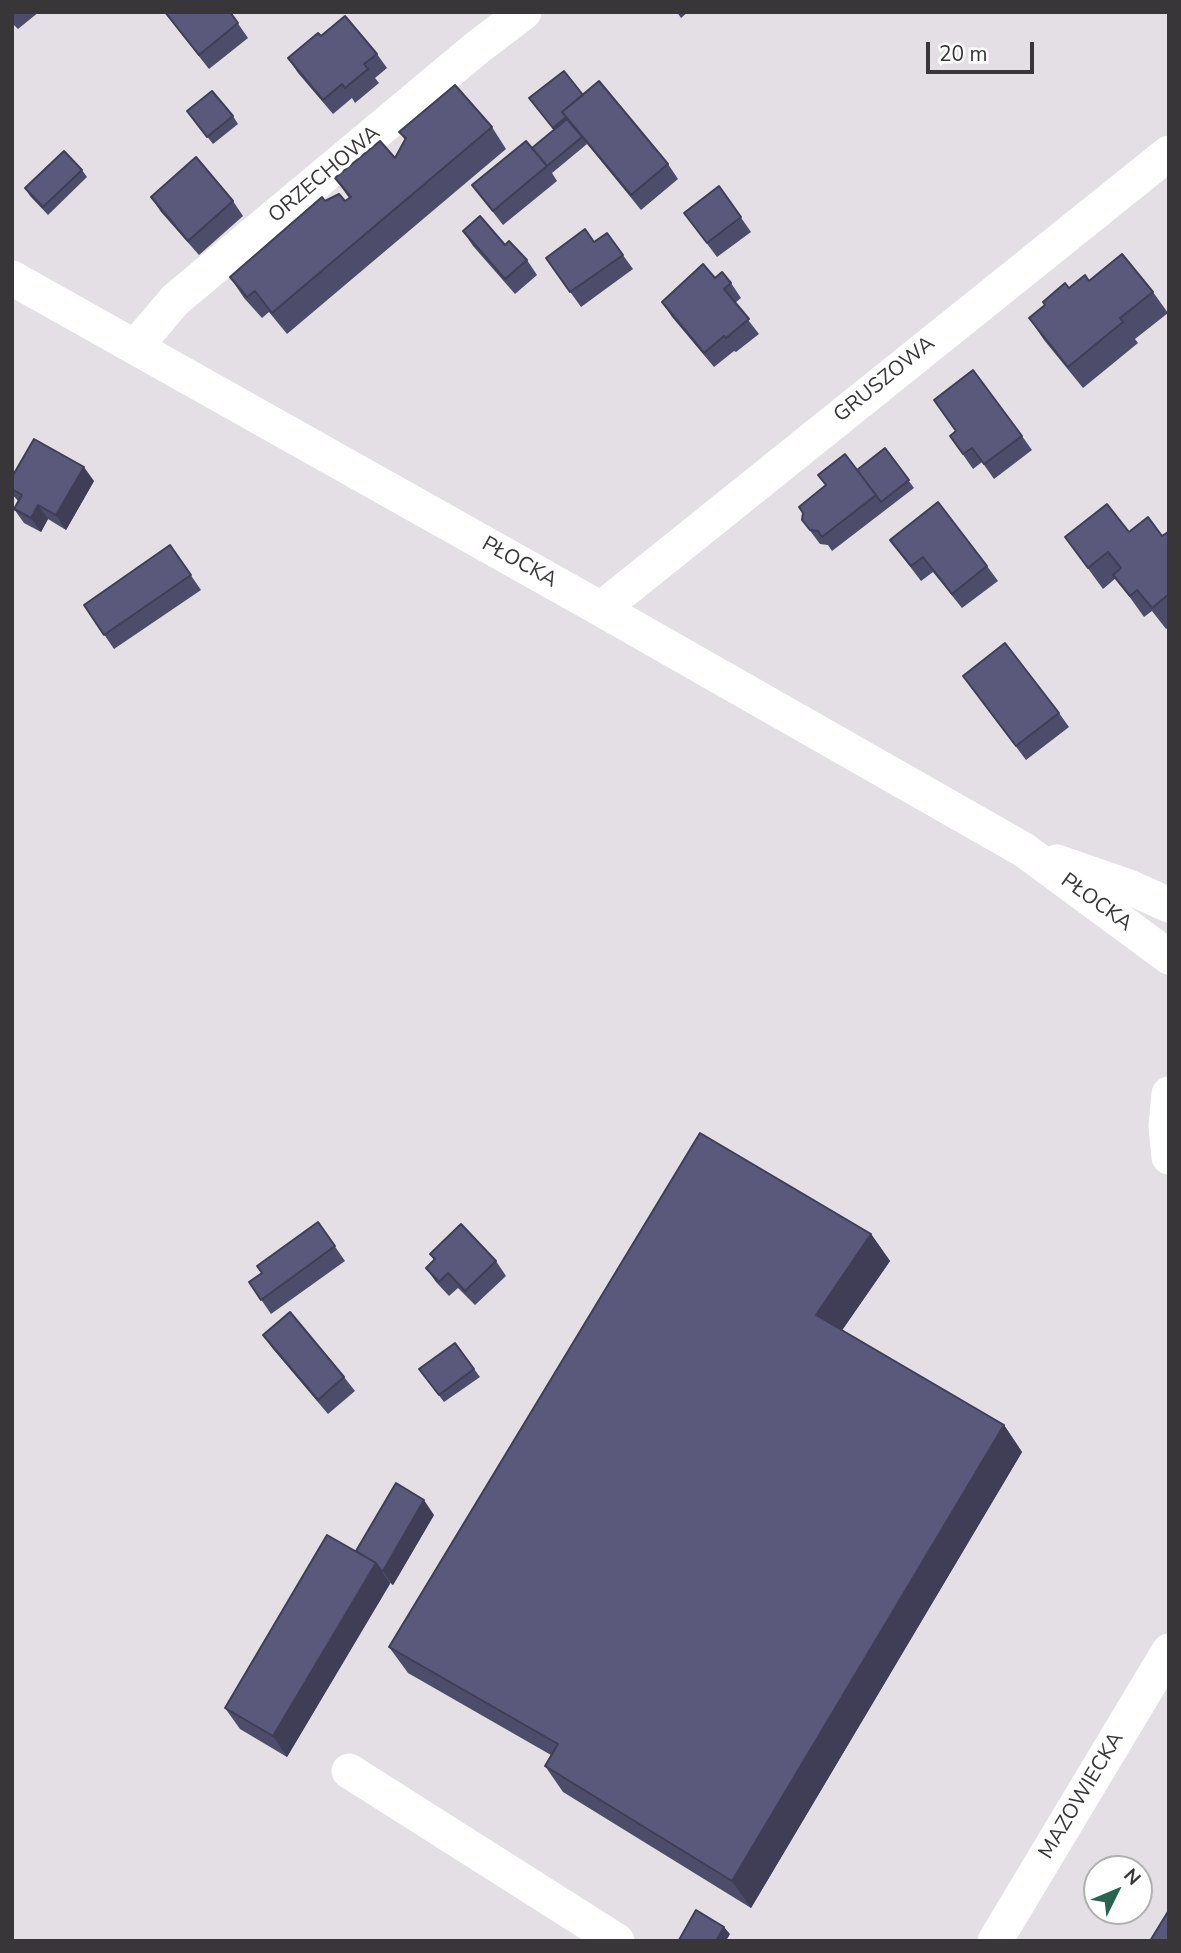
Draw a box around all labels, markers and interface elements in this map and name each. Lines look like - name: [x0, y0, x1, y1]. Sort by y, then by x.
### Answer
- scale bar: [929, 28, 1038, 72]
- text: 20 m: [939, 40, 988, 68]
- street label: ORZECHOWA: [264, 121, 386, 229]
- street label: GRUSZOWA: [829, 332, 941, 428]
- street label: PŁOCKA: [477, 532, 561, 594]
- street label: PŁOCKA: [1055, 869, 1137, 937]
- street label: MAZOWIECKA: [1034, 1728, 1130, 1864]
- north arrow: [1083, 1855, 1153, 1925]
- text: N: [1118, 1863, 1146, 1891]

